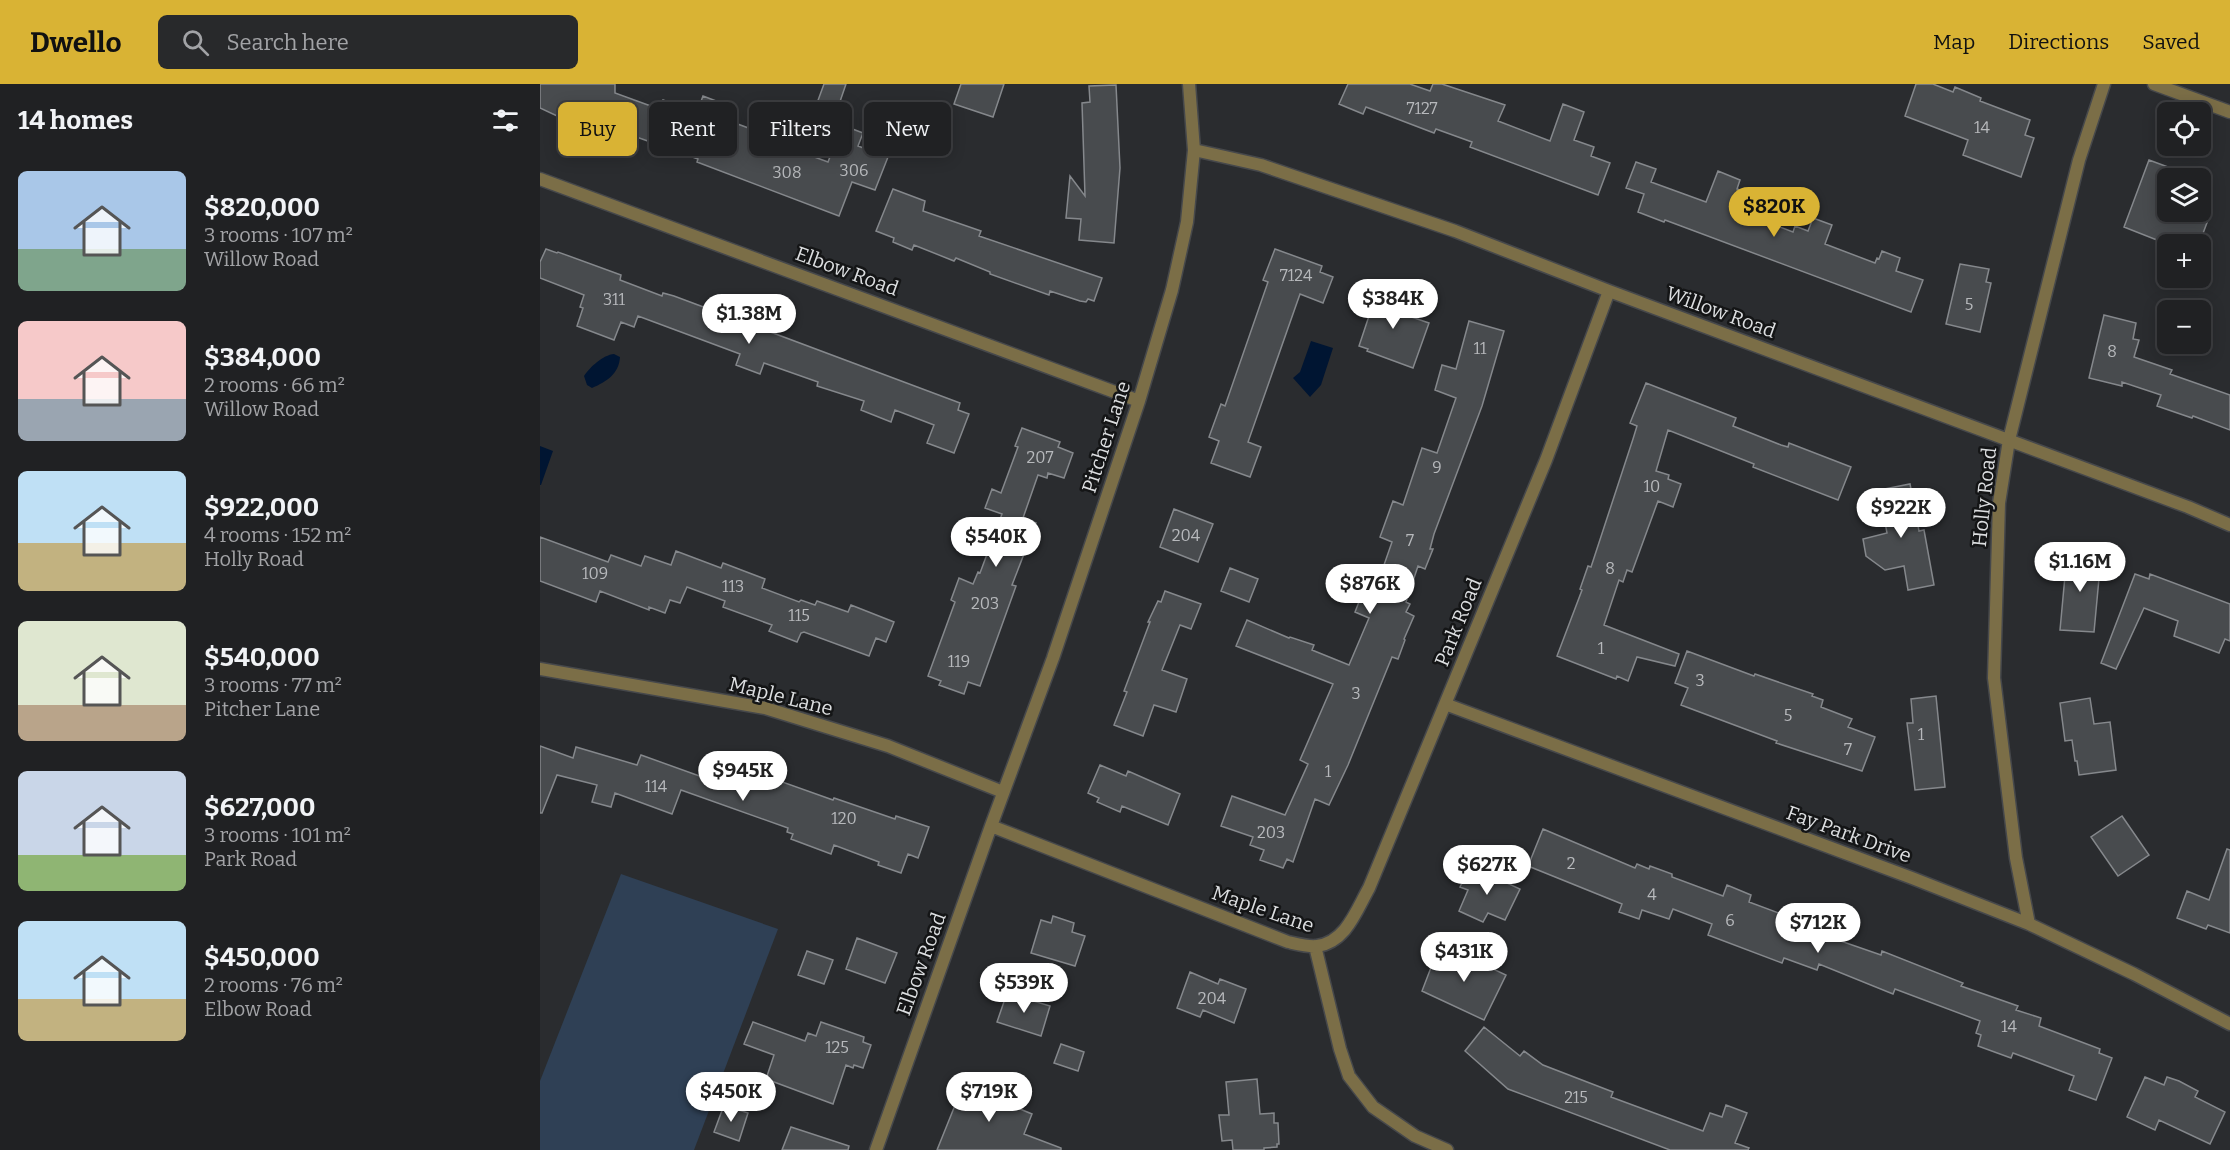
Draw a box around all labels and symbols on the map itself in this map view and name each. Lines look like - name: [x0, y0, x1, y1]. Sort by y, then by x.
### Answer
- house number: 7127: [1406, 99, 1438, 118]
- house number: 14: [1974, 118, 1991, 137]
- house number: 306: [840, 161, 868, 180]
- house number: 308: [773, 163, 802, 182]
- pin: $820K: [1732, 187, 1816, 238]
- street label: Elbow Road: [792, 241, 902, 301]
- house number: 7124: [1280, 266, 1313, 285]
- pin: $384K: [1351, 279, 1435, 330]
- street label: Willow Road: [1663, 281, 1779, 343]
- house number: 311: [603, 290, 626, 309]
- pin: $1.38M: [700, 294, 798, 345]
- house number: 5: [1965, 295, 1973, 314]
- house number: 11: [1474, 339, 1487, 358]
- house number: 8: [2107, 342, 2117, 361]
- street label: Pitcher Lane: [1077, 378, 1135, 496]
- street label: Holly Road: [1967, 446, 2001, 548]
- house number: 207: [1027, 448, 1054, 467]
- house number: 9: [1432, 458, 1442, 477]
- house number: 10: [1644, 477, 1660, 496]
- pin: $922K: [1859, 488, 1943, 539]
- pin: $540K: [954, 517, 1038, 568]
- house number: 204: [1172, 526, 1201, 545]
- house number: 7: [1406, 531, 1414, 550]
- pin: $1.16M: [2031, 542, 2129, 593]
- house number: 8: [1605, 559, 1615, 578]
- house number: 109: [582, 564, 608, 583]
- pin: $876K: [1328, 564, 1412, 615]
- street label: Park Road: [1429, 574, 1487, 670]
- house number: 113: [722, 577, 744, 596]
- house number: 203: [971, 594, 999, 613]
- house number: 115: [788, 606, 810, 625]
- house number: 1: [1598, 639, 1605, 658]
- house number: 119: [948, 652, 970, 671]
- street label: Maple Lane: [726, 671, 836, 721]
- house number: 3: [1695, 671, 1705, 690]
- house number: 3: [1351, 684, 1361, 703]
- house number: 5: [1784, 706, 1792, 725]
- house number: 1: [1918, 725, 1925, 744]
- house number: 7: [1844, 740, 1852, 759]
- pin: $945K: [701, 751, 785, 802]
- house number: 1: [1325, 762, 1332, 781]
- house number: 114: [645, 777, 668, 796]
- street label: Fay Park Drive: [1783, 800, 1915, 868]
- house number: 120: [831, 809, 857, 828]
- house number: 203: [1257, 823, 1285, 842]
- pin: $627K: [1445, 845, 1529, 896]
- house number: 2: [1567, 854, 1575, 873]
- street label: Maple Lane: [1209, 880, 1317, 938]
- house number: 4: [1647, 885, 1657, 904]
- pin: $712K: [1776, 903, 1860, 954]
- street label: Elbow Road: [891, 909, 951, 1019]
- house number: 6: [1725, 911, 1735, 930]
- pin: $431K: [1422, 932, 1506, 983]
- pin: $539K: [982, 963, 1066, 1014]
- house number: 204: [1198, 989, 1227, 1008]
- house number: 14: [2001, 1017, 2018, 1036]
- house number: 125: [825, 1038, 849, 1057]
- pin: $450K: [689, 1072, 773, 1123]
- pin: $719K: [947, 1072, 1031, 1123]
- house number: 215: [1564, 1088, 1588, 1107]

